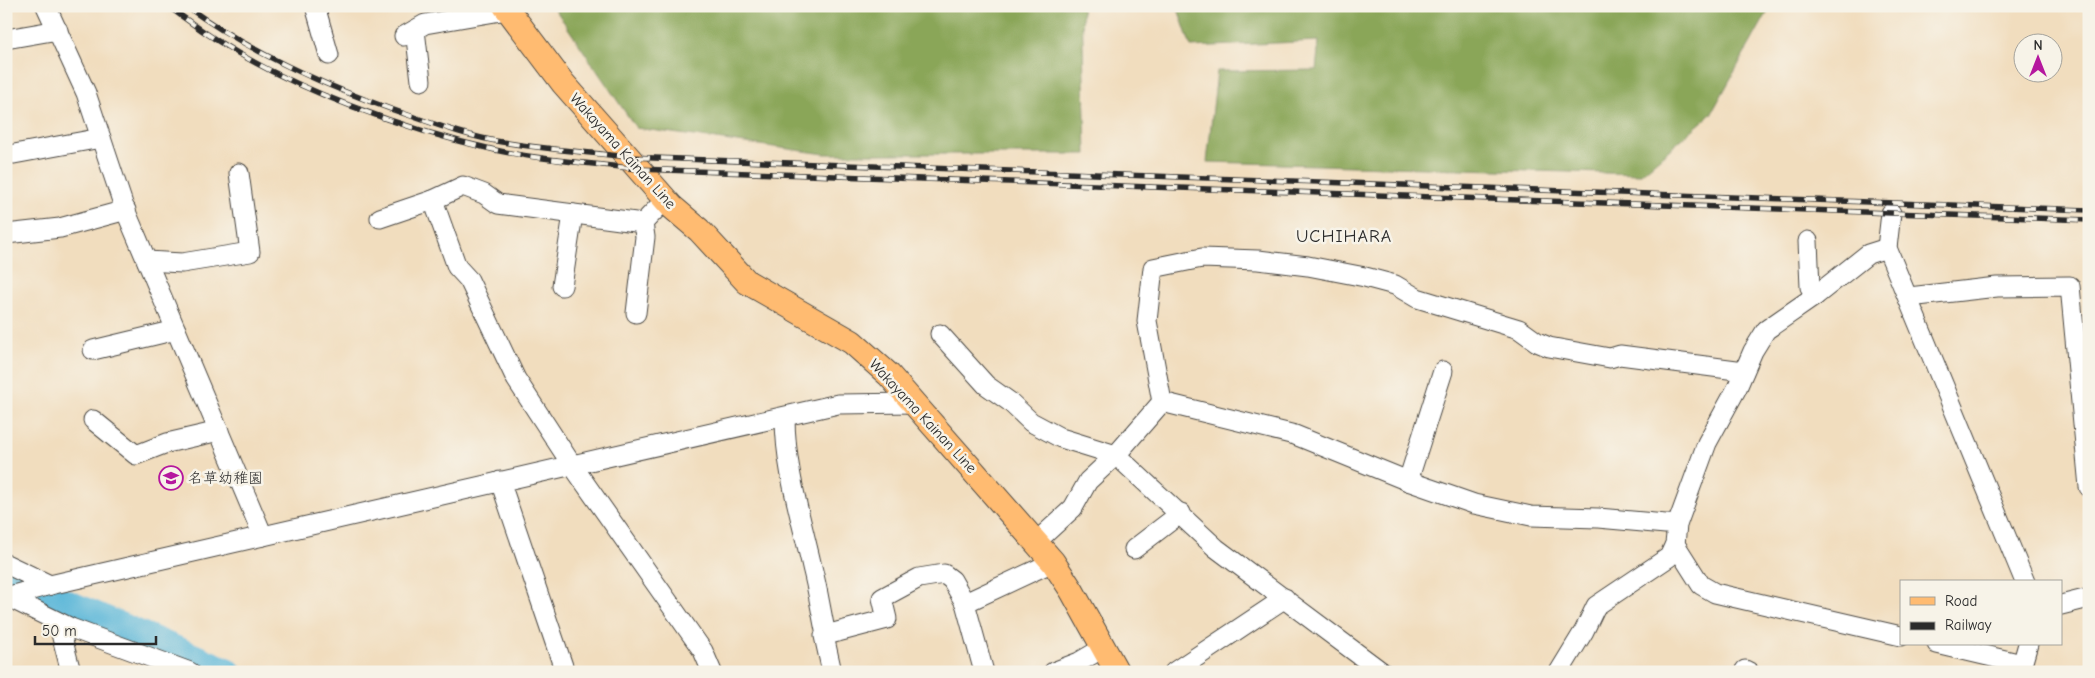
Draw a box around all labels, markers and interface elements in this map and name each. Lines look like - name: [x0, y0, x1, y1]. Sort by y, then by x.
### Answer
- north arrow: [2012, 32, 2062, 82]
- text: N: [2033, 37, 2043, 54]
- street label: Wakayama Kainan Line: [566, 89, 680, 213]
- district label: UCHIHARA: [1296, 226, 1392, 247]
- street label: Wakayama Kainan Line: [865, 355, 981, 477]
- school or university icon: 名草幼稚園: [158, 465, 184, 491]
- place label: 名草幼稚園: [188, 469, 263, 487]
- legend: [1900, 580, 2062, 646]
- text: Road: [1945, 592, 1977, 610]
- scale bar: [35, 613, 156, 645]
- text: Railway: [1945, 616, 1992, 634]
- text: 50 m: [42, 622, 77, 640]

